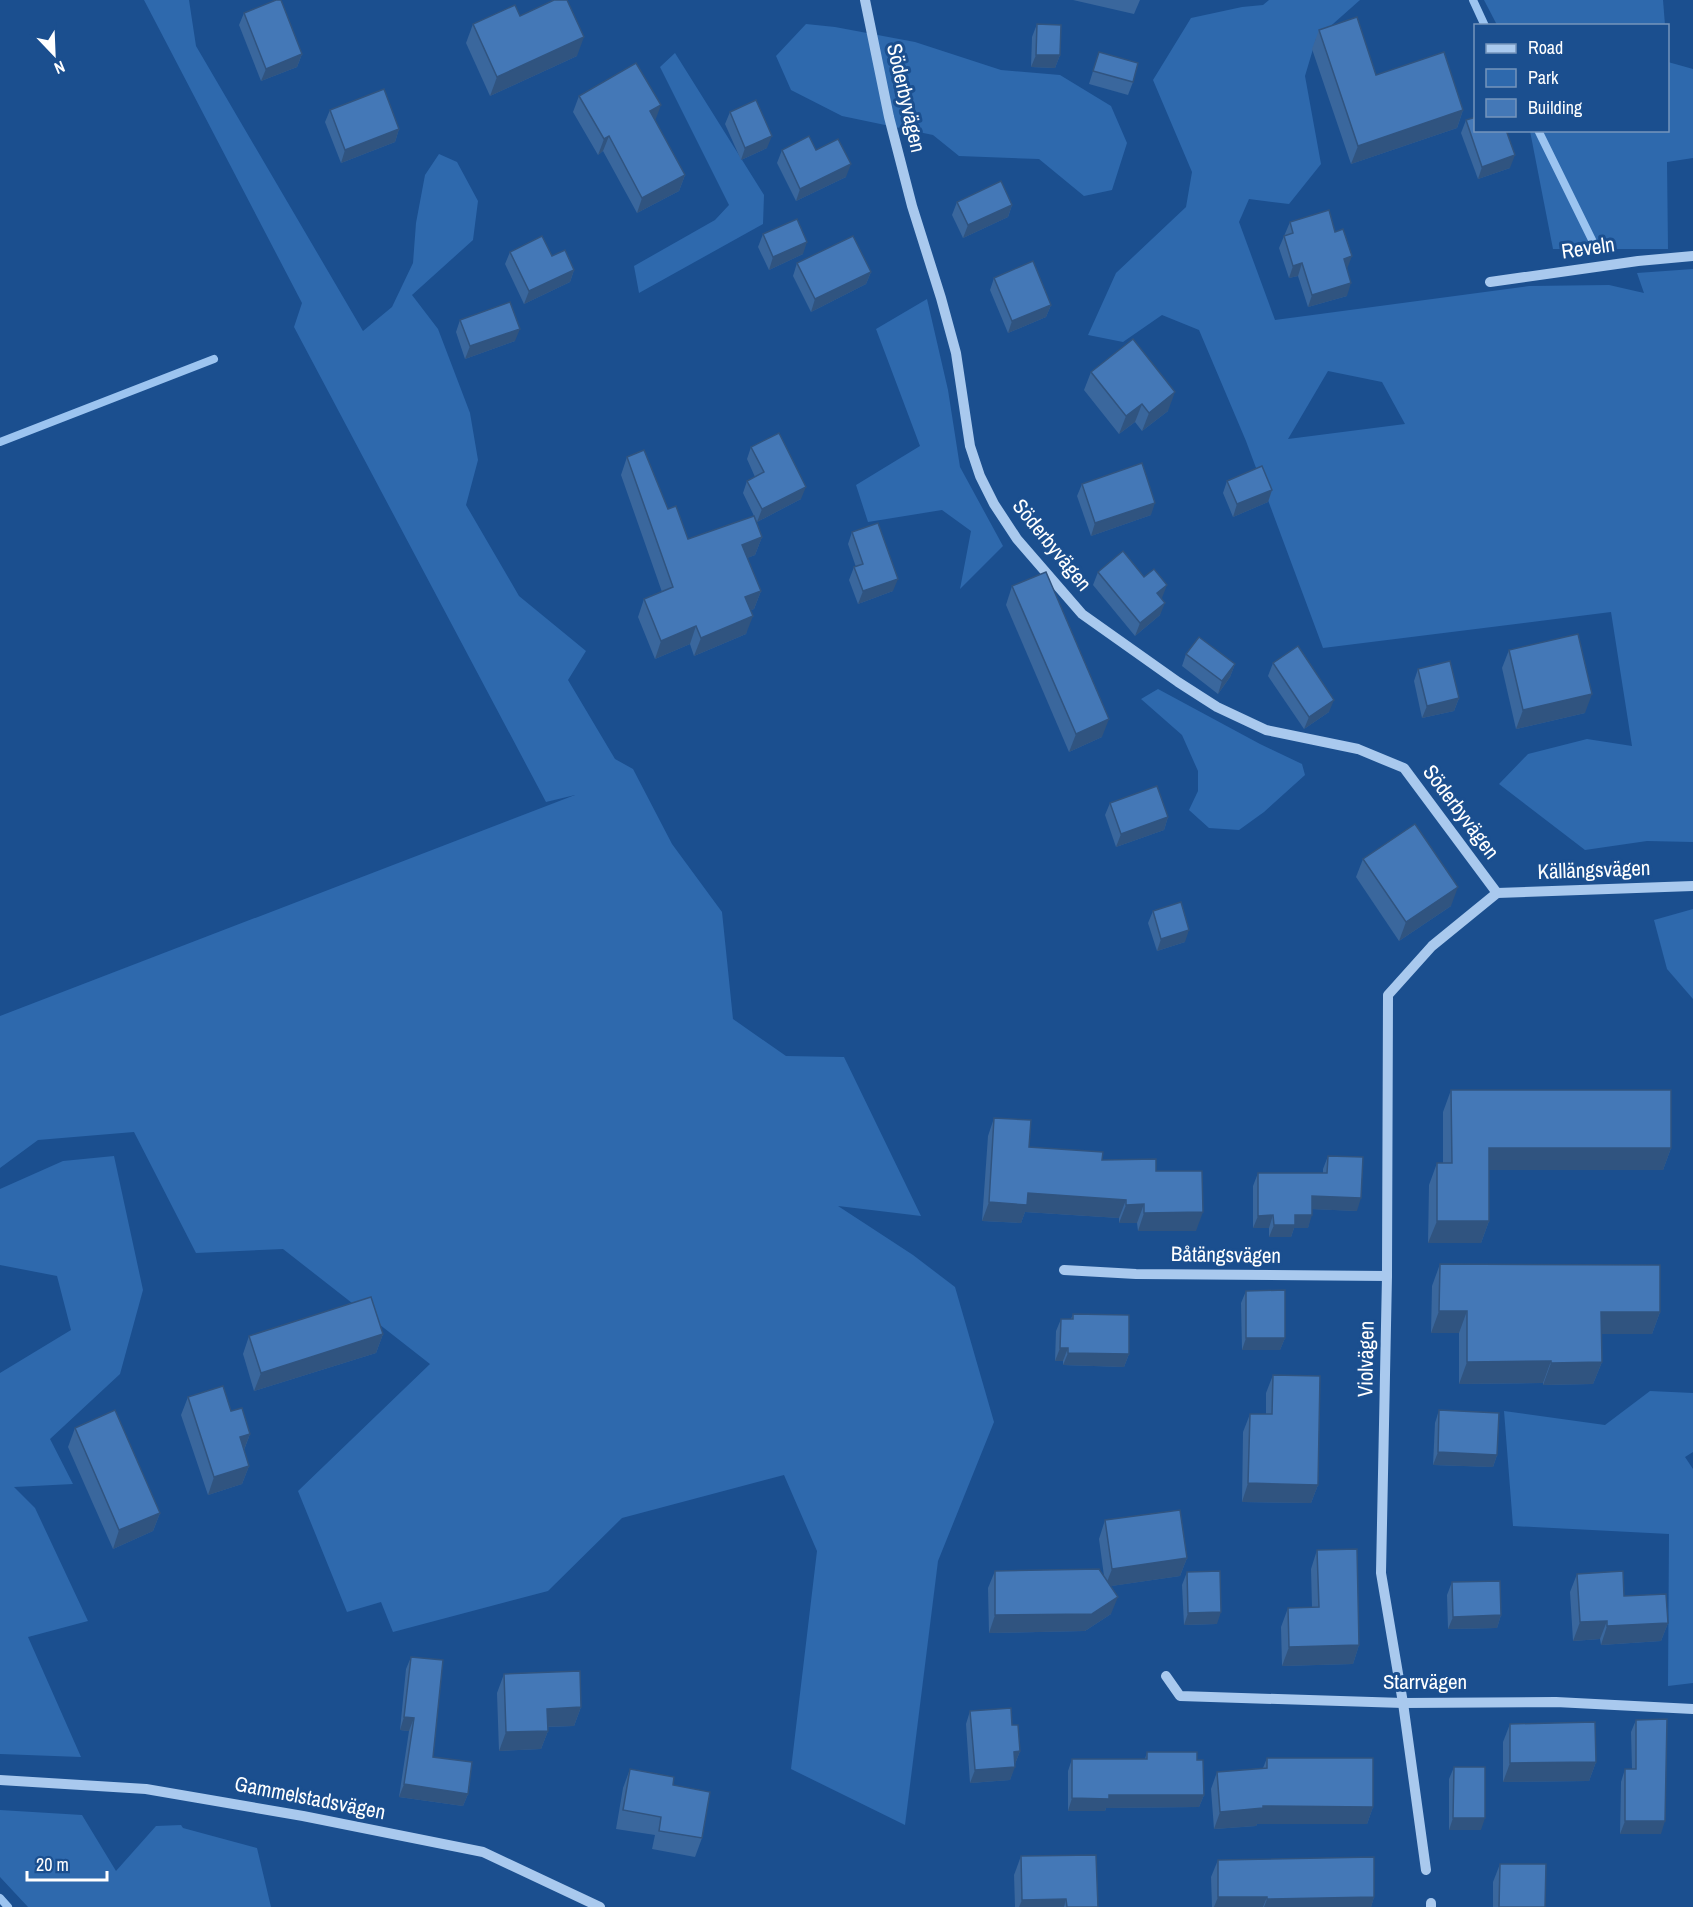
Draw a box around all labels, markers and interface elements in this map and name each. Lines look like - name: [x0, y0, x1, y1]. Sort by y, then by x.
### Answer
- north arrow: [24, 24, 84, 84]
- legend: [1474, 24, 1669, 132]
- text: Road: [1528, 35, 1563, 60]
- street label: Söderbyvägen: [880, 41, 933, 155]
- text: N: [51, 56, 69, 80]
- text: Park: [1528, 65, 1559, 90]
- text: Building: [1528, 95, 1583, 120]
- street label: Reveln: [1559, 229, 1616, 266]
- street label: Söderbyvägen: [1006, 492, 1099, 597]
- street label: Söderbyvägen: [1416, 759, 1506, 865]
- street label: Källängsvägen: [1537, 853, 1651, 886]
- street label: Båtängsvägen: [1171, 1239, 1281, 1270]
- street label: Violvägen: [1350, 1321, 1381, 1397]
- street label: Starrvägen: [1383, 1667, 1467, 1696]
- street label: Gammelstadsvägen: [232, 1769, 388, 1826]
- scale bar: [27, 1844, 106, 1882]
- text: 20 m: [36, 1852, 69, 1877]

